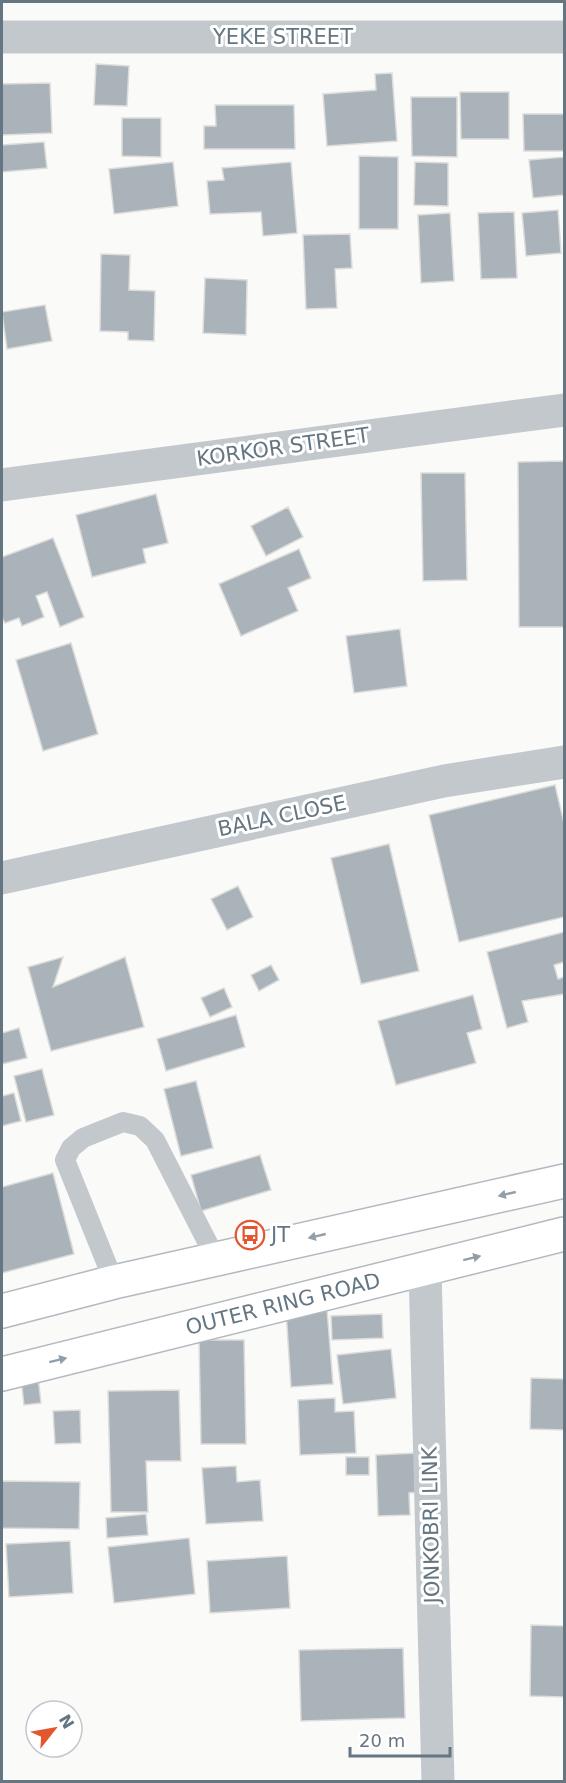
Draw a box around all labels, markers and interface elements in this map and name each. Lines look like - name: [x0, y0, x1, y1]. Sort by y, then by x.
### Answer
- street label: YEKE STREET: [212, 25, 353, 49]
- street label: KORKOR STREET: [195, 423, 371, 471]
- street label: BALA CLOSE: [216, 791, 348, 841]
- one-way arrow: [498, 1190, 517, 1199]
- bus stop icon: JT: [234, 1219, 266, 1251]
- place label: JT: [269, 1223, 290, 1247]
- one-way arrow: [307, 1232, 326, 1241]
- one-way arrow: [463, 1252, 481, 1262]
- street label: OUTER RING ROAD: [183, 1268, 383, 1340]
- one-way arrow: [49, 1354, 68, 1364]
- street label: JONKOBRI LINK: [418, 1445, 444, 1606]
- north arrow: [24, 1699, 84, 1759]
- text: N: [55, 1711, 78, 1732]
- scale bar: [350, 1720, 450, 1758]
- text: 20 m: [359, 1730, 405, 1751]

